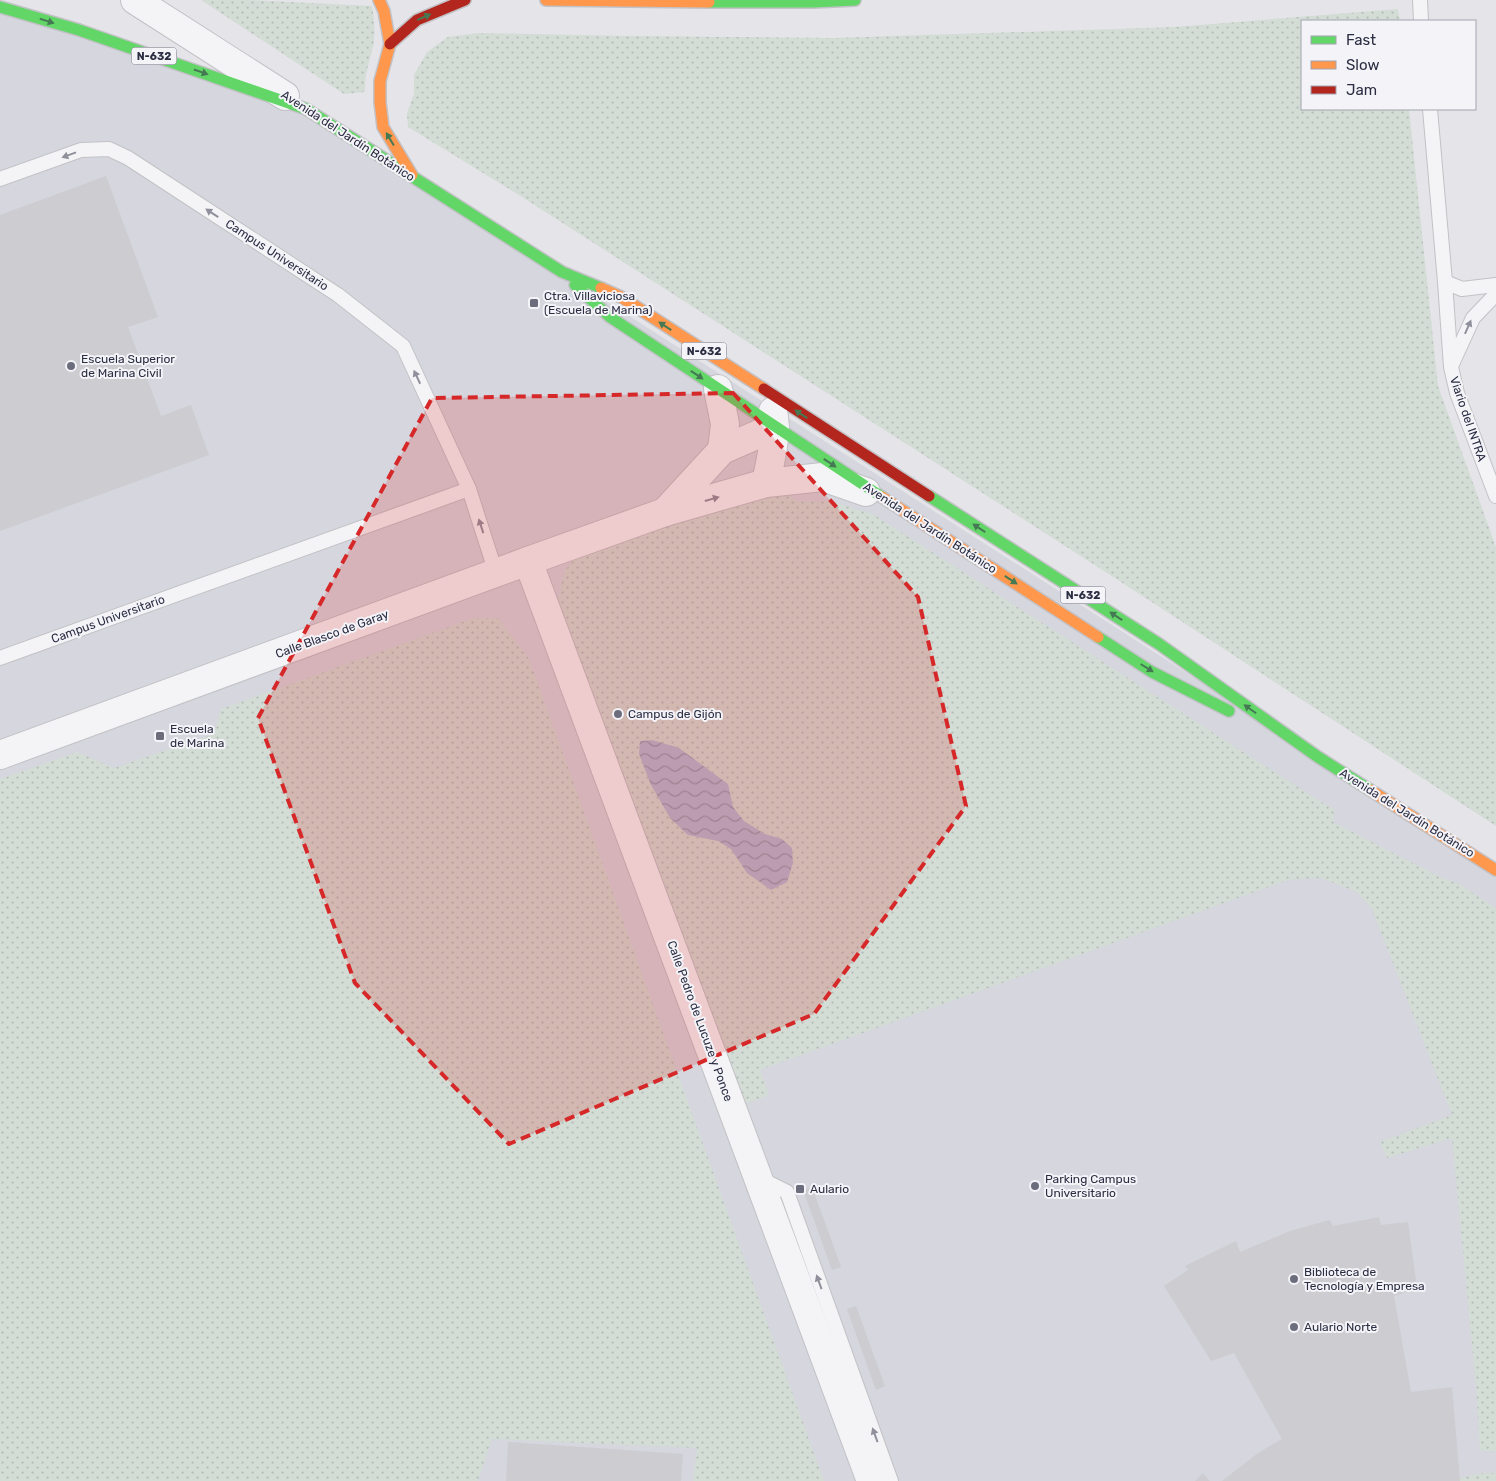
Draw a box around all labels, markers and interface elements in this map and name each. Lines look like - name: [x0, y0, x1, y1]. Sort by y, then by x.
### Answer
- one-way arrow: [417, 12, 431, 20]
- one-way arrow: [39, 17, 54, 25]
- legend: [1301, 20, 1476, 110]
- text: Fast: [1346, 31, 1376, 49]
- road number: N-632: [132, 48, 176, 64]
- text: Slow: [1346, 56, 1379, 74]
- one-way arrow: [193, 69, 208, 77]
- text: Jam: [1346, 81, 1377, 99]
- street label: Avenida del Jardín Botánico: [279, 88, 417, 184]
- one-way arrow: [386, 132, 395, 145]
- one-way arrow: [61, 152, 76, 159]
- one-way arrow: [205, 208, 219, 218]
- street label: Campus Universitario: [223, 217, 331, 294]
- place label: Ctra. Villaviciosa (Escuela de Marina): [544, 289, 652, 317]
- marker: Ctra. Villaviciosa (Escuela de Marina): [528, 297, 540, 309]
- one-way arrow: [1465, 320, 1473, 334]
- one-way arrow: [658, 321, 671, 330]
- road number: N-632: [682, 342, 726, 360]
- place label: Escuela Superior de Marina Civil: [81, 352, 175, 380]
- marker: Escuela Superior de Marina Civil: [65, 360, 77, 372]
- one-way arrow: [413, 370, 421, 384]
- one-way arrow: [691, 370, 704, 380]
- street label: Viario del INTRA: [1447, 375, 1489, 463]
- one-way arrow: [795, 409, 808, 419]
- one-way arrow: [823, 458, 837, 468]
- street label: Avenida del Jardín Botánico: [861, 480, 999, 576]
- one-way arrow: [705, 494, 720, 502]
- one-way arrow: [477, 519, 485, 534]
- one-way arrow: [972, 524, 986, 533]
- one-way arrow: [1004, 575, 1017, 585]
- road number: N-632: [1060, 586, 1106, 604]
- street label: Campus Universitario: [49, 592, 167, 646]
- street label: Calle Blasco de Garay: [274, 607, 391, 661]
- one-way arrow: [1109, 612, 1122, 621]
- one-way arrow: [1141, 663, 1154, 673]
- one-way arrow: [1243, 704, 1256, 714]
- place label: Campus de Gijón: [628, 707, 722, 721]
- marker: Campus de Gijón: [612, 708, 624, 720]
- place label: Escuela de Marina: [170, 722, 224, 750]
- marker: Escuela de Marina: [154, 730, 166, 742]
- street label: Avenida del Jardín Botánico: [1337, 766, 1477, 860]
- street label: Calle Pedro de Lucuze y Ponce: [664, 939, 736, 1104]
- place label: Parking Campus Universitario: [1045, 1172, 1136, 1200]
- marker: Parking Campus Universitario: [1029, 1180, 1041, 1192]
- place label: Aulario: [810, 1182, 849, 1196]
- marker: Aulario: [794, 1183, 806, 1195]
- place label: Biblioteca de Tecnología y Empresa: [1304, 1265, 1425, 1293]
- marker: Biblioteca de Tecnología y Empresa: [1288, 1273, 1300, 1285]
- one-way arrow: [815, 1275, 822, 1290]
- place label: Aulario Norte: [1304, 1320, 1377, 1334]
- marker: Aulario Norte: [1288, 1321, 1300, 1333]
- one-way arrow: [871, 1427, 879, 1442]

